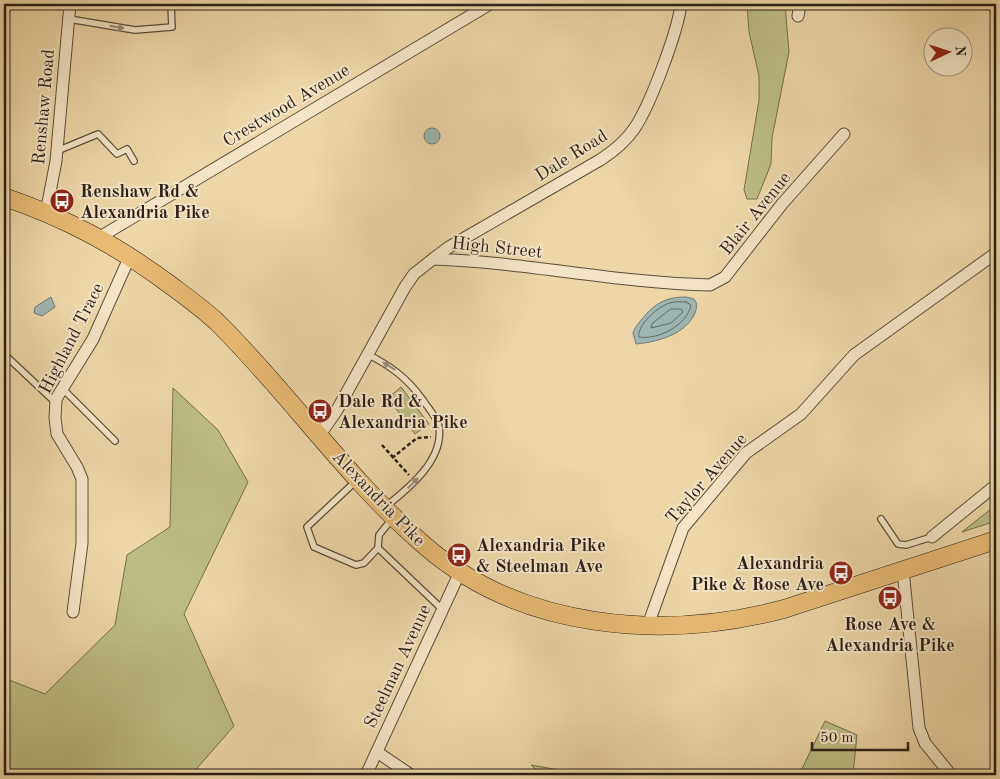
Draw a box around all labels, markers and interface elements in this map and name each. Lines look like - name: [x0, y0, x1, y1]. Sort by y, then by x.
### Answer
- one-way arrow: [109, 24, 125, 32]
- north arrow: [922, 28, 972, 78]
- text: N: [953, 45, 967, 57]
- street label: Renshaw Road: [30, 48, 58, 166]
- street label: Crestwood Avenue: [220, 61, 353, 151]
- street label: Dale Road: [532, 127, 611, 185]
- street label: Blair Avenue: [717, 169, 794, 258]
- place label: Renshaw Rd & Alexandria Pike: [80, 183, 210, 222]
- bus stop icon: Renshaw Rd & Alexandria Pike: [49, 188, 75, 214]
- street label: High Street: [451, 234, 543, 262]
- street label: Highland Trace: [36, 280, 108, 397]
- one-way arrow: [382, 361, 395, 370]
- place label: Dale Rd & Alexandria Pike: [338, 393, 468, 432]
- bus stop icon: Dale Rd & Alexandria Pike: [307, 398, 333, 424]
- street label: Taylor Avenue: [663, 430, 751, 527]
- street label: Alexandria Pike: [328, 447, 428, 550]
- one-way arrow: [407, 477, 419, 489]
- place label: Alexandria Pike & Steelman Ave: [476, 537, 606, 576]
- bus stop icon: Alexandria Pike & Steelman Ave: [446, 542, 472, 568]
- place label: Alexandria Pike & Rose Ave: [691, 555, 824, 594]
- bus stop icon: Alexandria Pike & Rose Ave: [828, 560, 854, 586]
- bus stop icon: Rose Ave & Alexandria Pike: [877, 585, 903, 611]
- street label: Steelman Avenue: [361, 602, 434, 731]
- place label: Rose Ave & Alexandria Pike: [825, 616, 955, 655]
- scale bar: [812, 719, 909, 751]
- text: 50 m: [820, 731, 854, 746]

